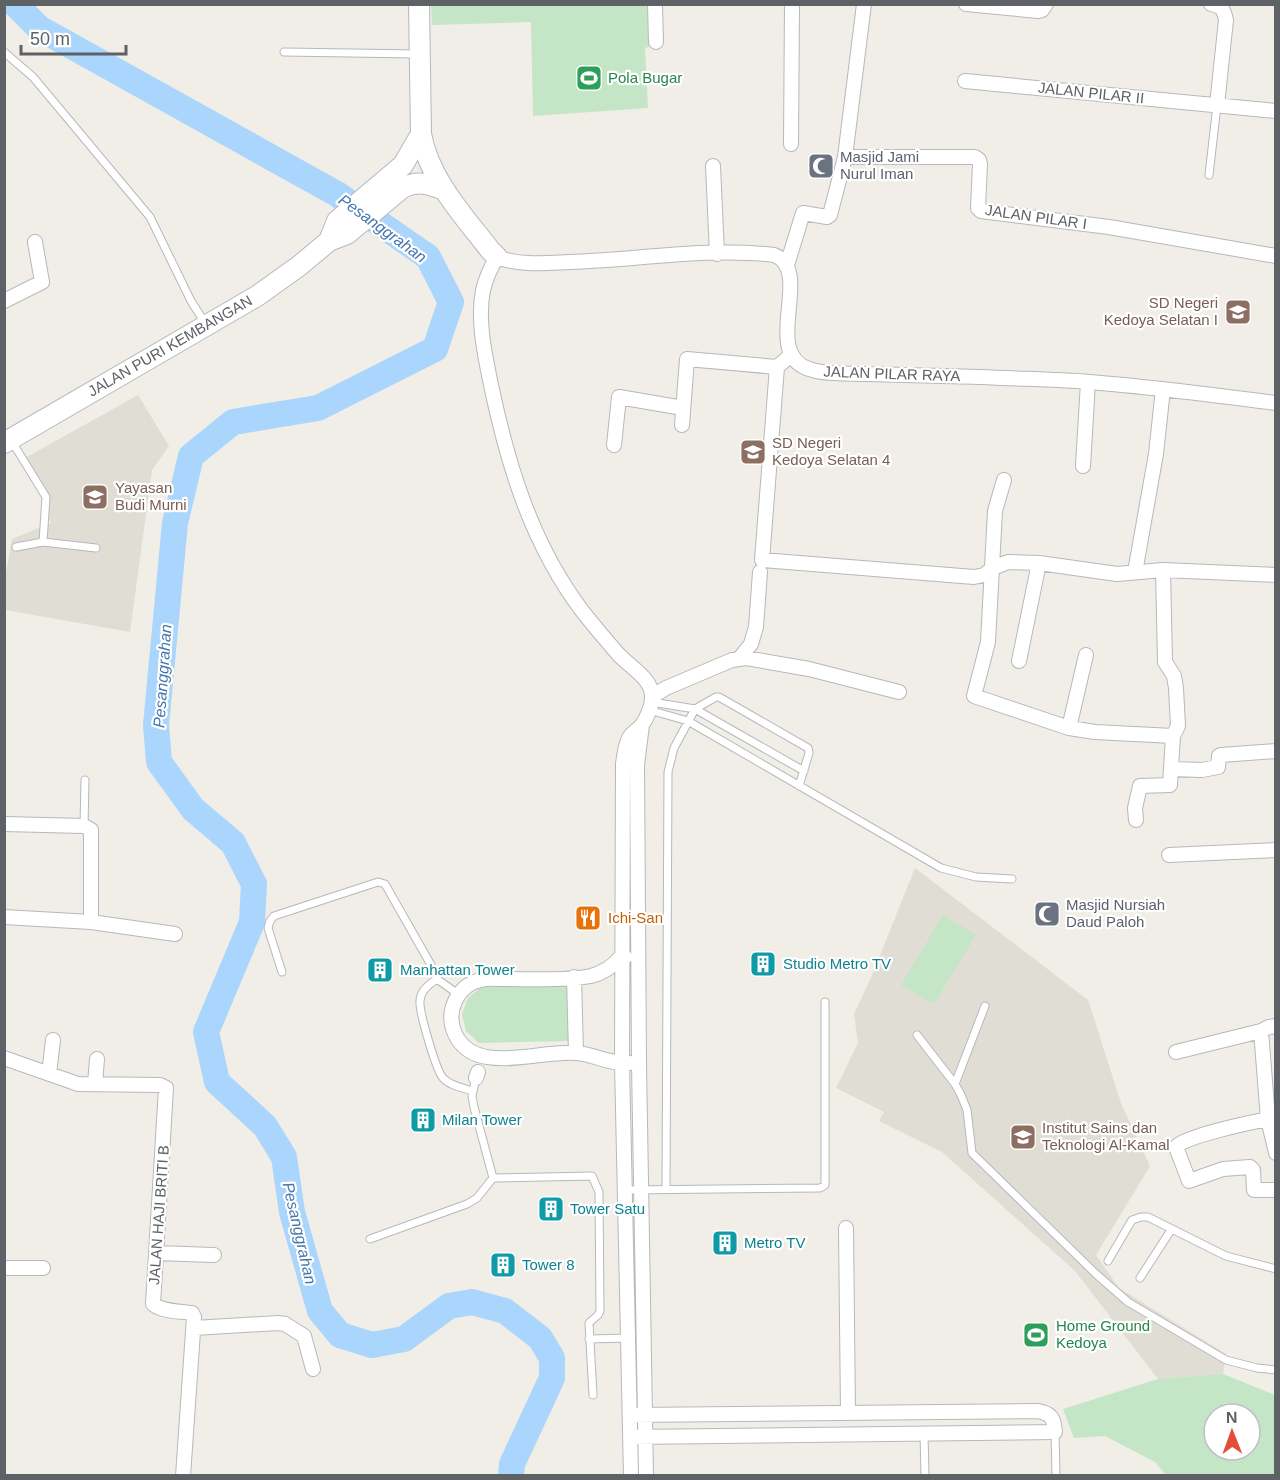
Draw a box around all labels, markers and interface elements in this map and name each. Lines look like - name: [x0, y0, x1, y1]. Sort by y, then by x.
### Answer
- scale bar: [21, 18, 126, 56]
- text: 50 m: [30, 29, 70, 49]
- sports icon: Pola Bugar: [574, 63, 604, 93]
- place label: Pola Bugar: [608, 69, 682, 86]
- street label: JALAN PILAR II: [1037, 78, 1145, 107]
- place label: Masjid Jami Nurul Iman: [840, 148, 919, 182]
- mosque icon: Masjid Jami Nurul Iman: [806, 151, 836, 181]
- water label: Pesanggrahan: [336, 191, 430, 266]
- street label: JALAN PILAR I: [984, 201, 1088, 232]
- street label: JALAN PURI KEMBANGAN: [85, 292, 255, 400]
- place label: SD Negeri Kedoya Selatan I: [1104, 294, 1218, 328]
- school or university icon: SD Negeri Kedoya Selatan I: [1223, 297, 1253, 327]
- street label: JALAN PILAR RAYA: [823, 363, 961, 384]
- place label: SD Negeri Kedoya Selatan 4: [772, 434, 890, 468]
- school or university icon: SD Negeri Kedoya Selatan 4: [738, 437, 768, 467]
- place label: Yayasan Budi Murni: [115, 479, 187, 513]
- school or university icon: Yayasan Budi Murni: [80, 482, 110, 512]
- water label: Pesanggrahan: [150, 623, 175, 729]
- place label: Masjid Nursiah Daud Paloh: [1066, 896, 1165, 930]
- mosque icon: Masjid Nursiah Daud Paloh: [1032, 899, 1062, 929]
- restaurant icon: Ichi-San: [573, 903, 603, 933]
- place label: Ichi-San: [608, 909, 663, 926]
- building icon: Studio Metro TV: [748, 949, 778, 979]
- building icon: Manhattan Tower: [365, 955, 395, 985]
- place label: Studio Metro TV: [783, 955, 891, 972]
- place label: Manhattan Tower: [400, 961, 515, 978]
- building icon: Milan Tower: [408, 1105, 438, 1135]
- place label: Milan Tower: [442, 1111, 522, 1128]
- place label: Institut Sains dan Teknologi Al-Kamal: [1042, 1119, 1170, 1153]
- school or university icon: Institut Sains dan Teknologi Al-Kamal: [1008, 1122, 1038, 1152]
- street label: JALAN HAJI BRITI B: [145, 1145, 172, 1285]
- water label: Pesanggrahan: [280, 1180, 320, 1286]
- building icon: Tower Satu: [536, 1194, 566, 1224]
- place label: Tower Satu: [570, 1200, 645, 1217]
- building icon: Metro TV: [710, 1228, 740, 1258]
- place label: Metro TV: [744, 1234, 805, 1251]
- building icon: Tower 8: [488, 1250, 518, 1280]
- place label: Tower 8: [522, 1256, 575, 1273]
- place label: Home Ground Kedoya: [1056, 1317, 1150, 1351]
- sports icon: Home Ground Kedoya: [1021, 1320, 1051, 1350]
- north arrow: [1202, 1402, 1262, 1462]
- text: N: [1226, 1409, 1238, 1426]

